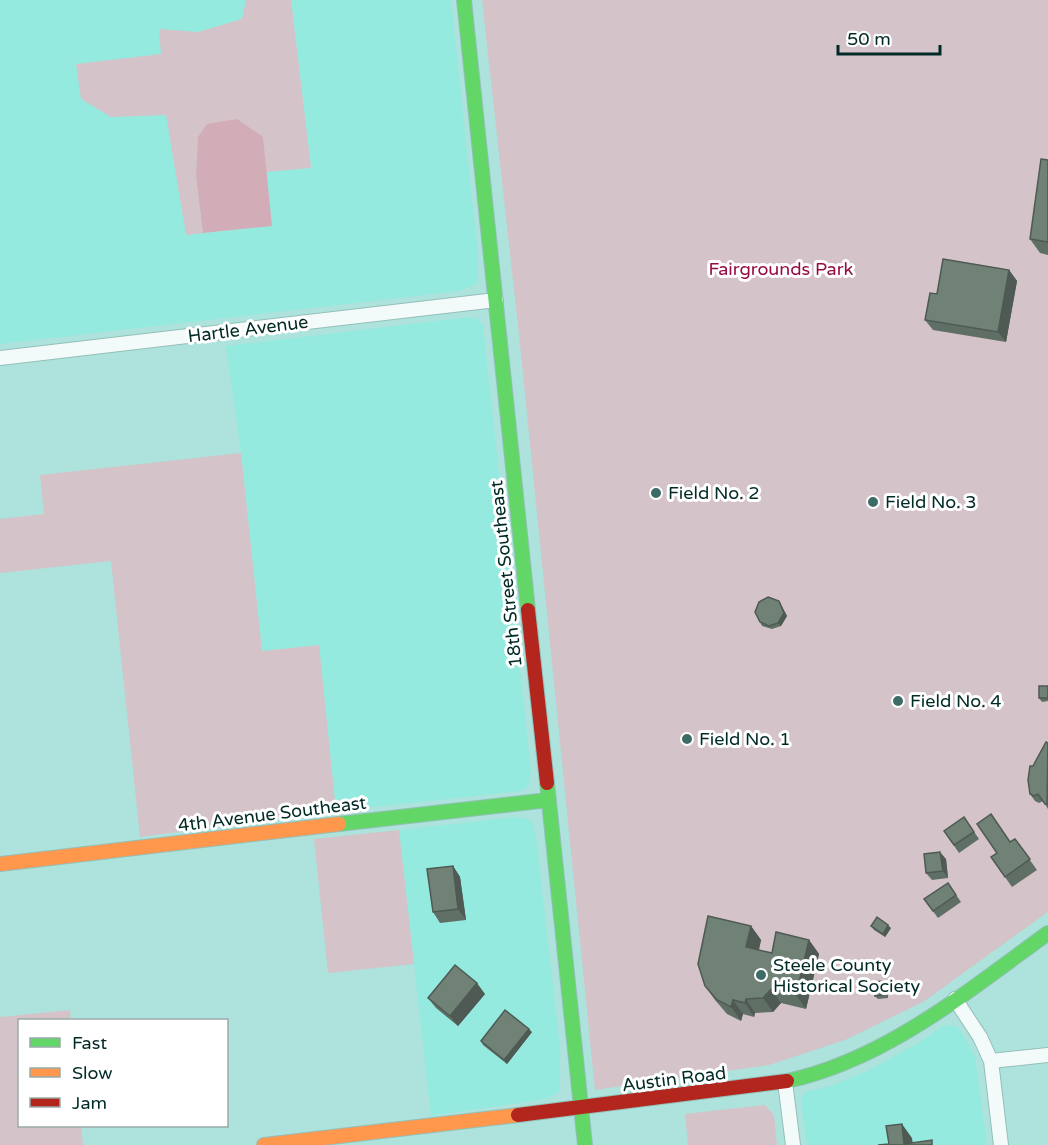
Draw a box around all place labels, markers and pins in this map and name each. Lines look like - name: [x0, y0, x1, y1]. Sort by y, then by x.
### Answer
- place label: Field No. 2: [668, 482, 760, 504]
- marker: Field No. 2: [649, 486, 663, 500]
- place label: Field No. 3: [885, 491, 977, 513]
- marker: Field No. 3: [866, 495, 880, 509]
- place label: Field No. 4: [910, 690, 1002, 712]
- marker: Field No. 4: [891, 694, 905, 708]
- place label: Field No. 1: [699, 728, 791, 750]
- marker: Field No. 1: [680, 732, 694, 746]
- place label: Steele County Historical Society: [773, 954, 920, 997]
- marker: Steele County Historical Society: [754, 968, 768, 982]

